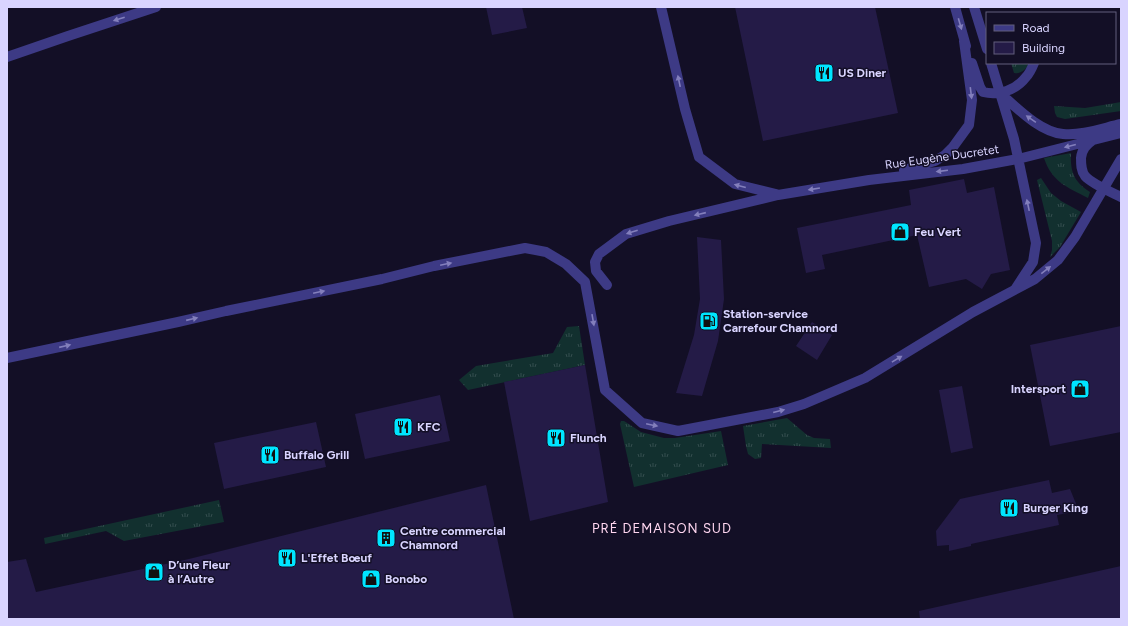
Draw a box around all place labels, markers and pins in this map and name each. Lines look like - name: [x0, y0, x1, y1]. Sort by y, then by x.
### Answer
- restaurant icon: US Diner: [813, 62, 835, 84]
- place label: US Diner: [838, 66, 887, 80]
- shop icon: Feu Vert: [889, 221, 911, 243]
- place label: Feu Vert: [914, 225, 961, 239]
- place label: Station-service Carrefour Chamnord: [723, 307, 837, 335]
- fuel station icon: Station-service Carrefour Chamnord: [698, 310, 720, 332]
- shop icon: Intersport: [1069, 378, 1091, 400]
- place label: Intersport: [1011, 382, 1066, 396]
- restaurant icon: KFC: [392, 416, 414, 438]
- place label: KFC: [417, 420, 441, 434]
- restaurant icon: Flunch: [545, 427, 567, 449]
- place label: Flunch: [570, 431, 607, 445]
- restaurant icon: Buffalo Grill: [259, 444, 281, 466]
- place label: Buffalo Grill: [284, 448, 349, 462]
- restaurant icon: Burger King: [998, 497, 1020, 519]
- place label: Burger King: [1023, 501, 1088, 515]
- place label: Centre commercial Chamnord: [400, 524, 506, 552]
- building icon: Centre commercial Chamnord: [375, 527, 397, 549]
- restaurant icon: L'Effet Bœuf: [276, 547, 298, 569]
- place label: L'Effet Bœuf: [301, 551, 372, 565]
- place label: D’une Fleur à l’Autre: [168, 558, 230, 586]
- shop icon: D’une Fleur à l’Autre: [143, 561, 165, 583]
- shop icon: Bonobo: [360, 568, 382, 590]
- place label: Bonobo: [385, 572, 427, 586]

